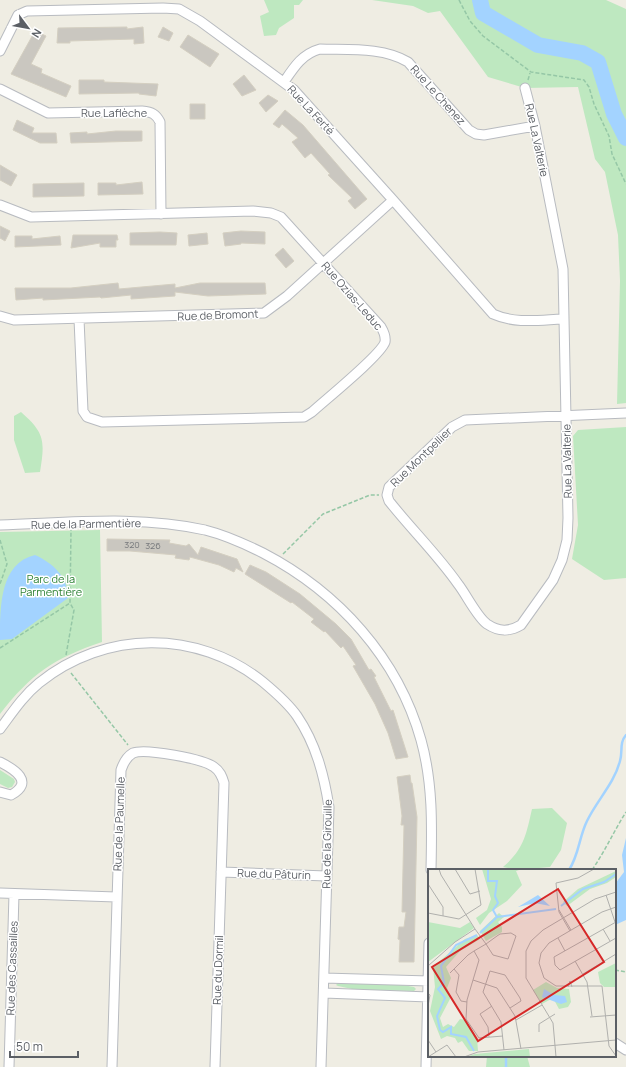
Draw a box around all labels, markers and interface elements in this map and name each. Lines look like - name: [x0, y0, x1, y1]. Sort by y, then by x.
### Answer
- north arrow: [8, 8, 48, 48]
- text: N: [28, 26, 45, 41]
- street label: Rue Le Chenez: [407, 61, 469, 128]
- street label: Rue La Ferté: [285, 82, 339, 138]
- street label: Rue La Valterie: [522, 102, 553, 178]
- street label: Rue Laflèche: [81, 105, 148, 120]
- street label: Rue Ozias-Leduc: [318, 258, 386, 333]
- street label: Rue de Bromont: [177, 306, 259, 323]
- street label: Rue Montpellier: [387, 423, 455, 490]
- street label: Rue La Valterie: [558, 423, 575, 498]
- street label: Rue de la Parmentière: [31, 515, 142, 532]
- house number: 320: [124, 538, 140, 551]
- house number: 326: [145, 539, 161, 552]
- park label: Parc de la Parmentière: [20, 571, 83, 599]
- street label: Rue de la Paumelle: [109, 776, 128, 871]
- street label: Rue de la Girouille: [318, 799, 335, 889]
- street label: Rue du Pâturin: [237, 865, 311, 882]
- inset map: [428, 869, 616, 1057]
- street label: Rue des Cassailles: [2, 920, 21, 1016]
- street label: Rue du Dormil: [209, 935, 226, 1005]
- scale bar: [10, 1033, 78, 1059]
- text: 50 m: [16, 1038, 43, 1055]

